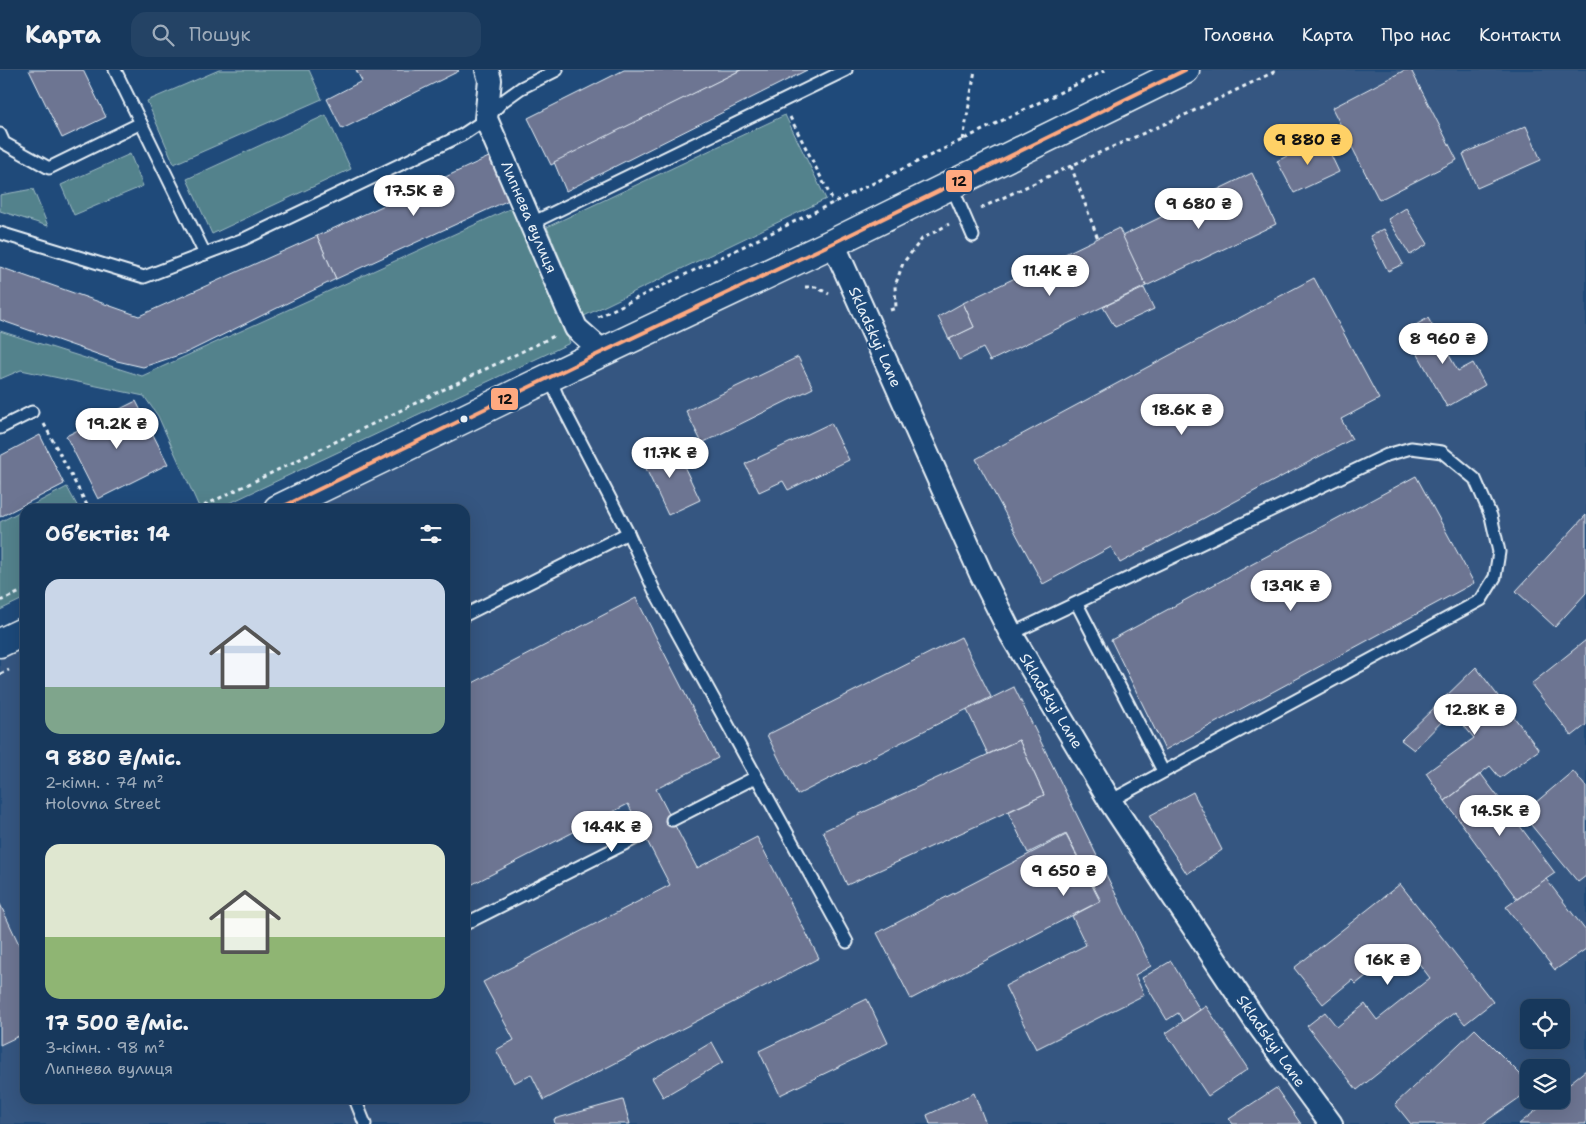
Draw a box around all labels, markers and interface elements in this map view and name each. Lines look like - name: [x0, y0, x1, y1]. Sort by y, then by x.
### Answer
- search box: [131, 12, 481, 57]
- text: Карта: [25, 19, 101, 51]
- icon: search: [149, 21, 177, 49]
- text: Пошук: [189, 22, 251, 47]
- text: Головна: [1203, 23, 1274, 47]
- text: Карта: [1302, 23, 1353, 47]
- text: Про нас: [1381, 23, 1451, 47]
- text: Контакти: [1479, 23, 1561, 47]
- pin: 9 880 ₴: [1262, 124, 1354, 166]
- text: 9 880 ₴: [1275, 129, 1341, 150]
- street label: Липнева вулиця: [496, 158, 562, 276]
- line badge: 12: [945, 169, 973, 193]
- text: 12: [951, 172, 967, 190]
- pin: 17.5K ₴: [368, 174, 460, 217]
- text: 17.5K ₴: [385, 180, 443, 201]
- pin: 9 680 ₴: [1153, 188, 1245, 230]
- text: 9 680 ₴: [1166, 193, 1232, 214]
- pin: 11.4K ₴: [1004, 254, 1096, 297]
- text: 11.4K ₴: [1022, 260, 1078, 281]
- street label: Skladskyi Lane: [844, 284, 906, 390]
- pin: 8 960 ₴: [1397, 322, 1489, 365]
- text: 8 960 ₴: [1410, 328, 1476, 349]
- line badge: 12: [490, 387, 519, 411]
- text: 12: [497, 390, 513, 408]
- pin: 18.6K ₴: [1136, 394, 1228, 436]
- text: 18.6K ₴: [1152, 399, 1212, 420]
- pin: 19.2K ₴: [71, 408, 163, 450]
- text: 19.2K ₴: [87, 413, 147, 434]
- unlabelled marker: [459, 414, 469, 424]
- pin: 11.7K ₴: [624, 436, 716, 479]
- text: 11.7K ₴: [643, 442, 697, 463]
- text: Об’єктів: 14: [45, 520, 170, 548]
- icon: filters: [417, 520, 445, 548]
- pin: 13.9K ₴: [1245, 570, 1337, 612]
- text: 13.9K ₴: [1262, 575, 1320, 596]
- icon: home: [200, 612, 290, 702]
- street label: Skladskyi Lane: [1015, 650, 1087, 752]
- pin: 12.8K ₴: [1429, 694, 1521, 736]
- text: 12.8K ₴: [1445, 699, 1505, 720]
- text: 9 880 ₴/міс.: [45, 744, 181, 772]
- text: 2-кімн. · 74 m²: [45, 772, 164, 793]
- text: Holovna Street: [45, 793, 161, 814]
- pin: 14.5K ₴: [1454, 794, 1546, 837]
- text: 14.5K ₴: [1470, 800, 1530, 821]
- pin: 14.4K ₴: [566, 810, 658, 853]
- text: 14.4K ₴: [582, 816, 642, 837]
- pin: 9 650 ₴: [1018, 854, 1110, 897]
- text: 9 650 ₴: [1031, 860, 1097, 881]
- icon: home: [200, 877, 290, 967]
- pin: 16K ₴: [1353, 944, 1423, 986]
- text: 16K ₴: [1365, 949, 1411, 970]
- street label: Skladskyi Lane: [1232, 991, 1310, 1091]
- map controls: [1520, 999, 1570, 1109]
- button: locate: [1520, 999, 1570, 1049]
- text: 17 500 ₴/міс.: [45, 1009, 189, 1037]
- text: 3-кімн. · 98 m²: [45, 1037, 165, 1058]
- text: Липнева вулиця: [45, 1058, 173, 1079]
- button: layers: [1520, 1059, 1570, 1109]

